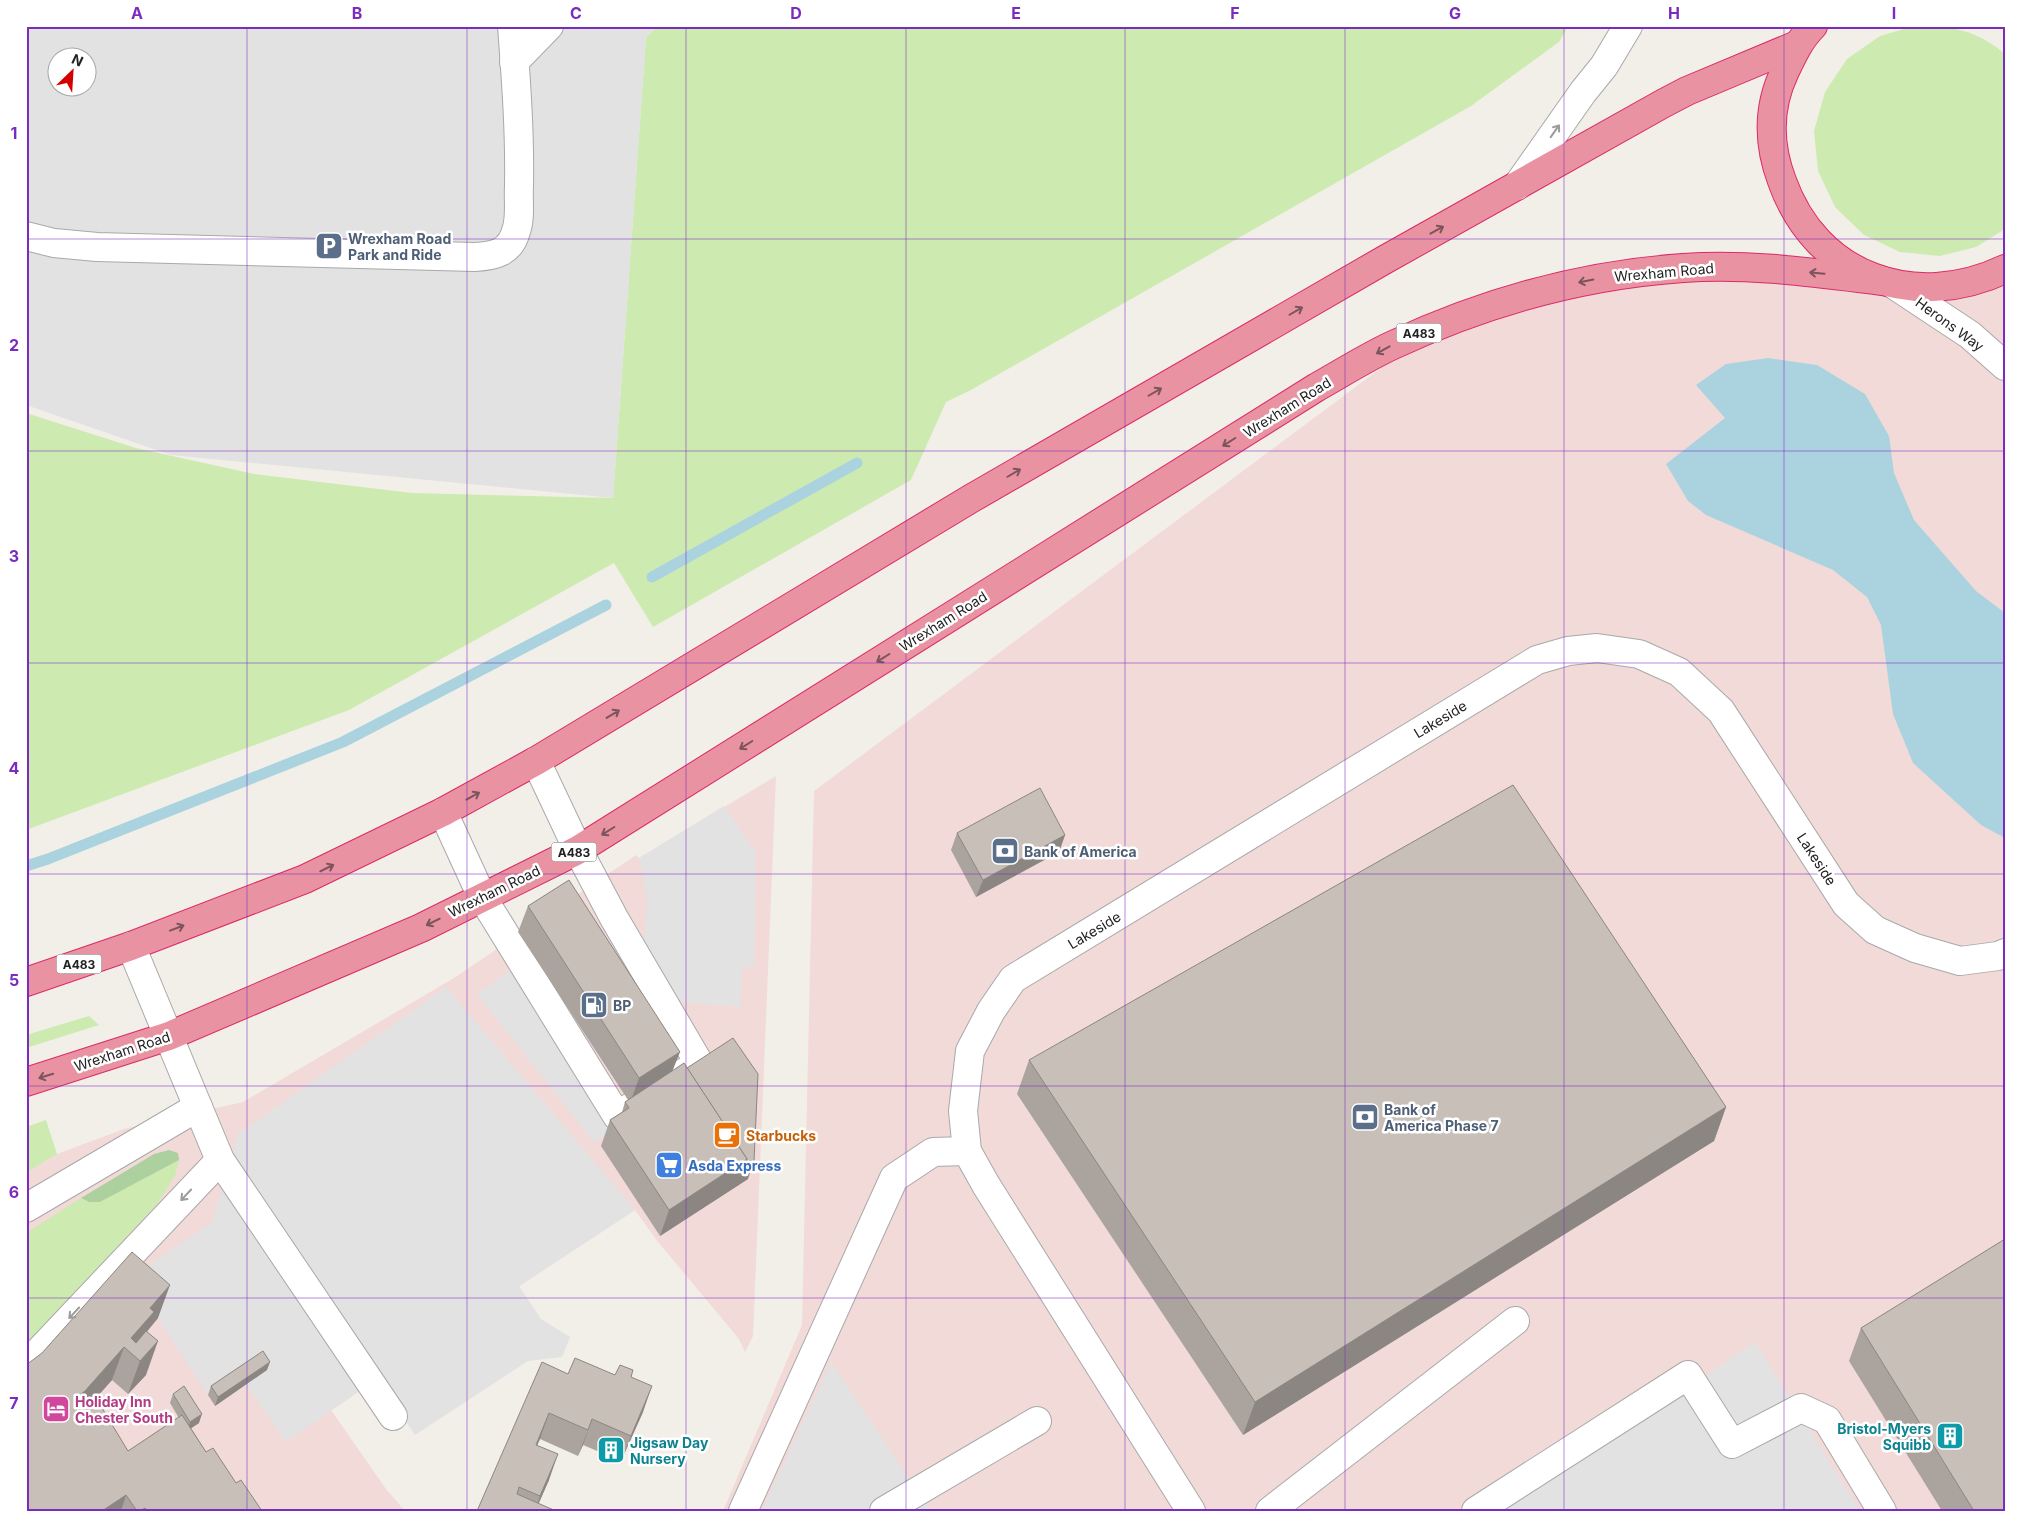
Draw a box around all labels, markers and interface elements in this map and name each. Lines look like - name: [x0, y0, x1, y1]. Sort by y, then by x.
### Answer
- text: A: [131, 3, 143, 23]
- text: B: [352, 3, 362, 23]
- text: C: [570, 3, 582, 23]
- text: D: [790, 3, 802, 23]
- text: E: [1011, 3, 1021, 23]
- text: F: [1230, 3, 1240, 23]
- text: G: [1449, 3, 1461, 23]
- text: H: [1668, 3, 1680, 23]
- text: I: [1892, 3, 1896, 23]
- north arrow: [48, 48, 98, 98]
- text: N: [69, 50, 86, 70]
- text: 1: [11, 123, 17, 143]
- one-way arrow: [1550, 125, 1560, 139]
- one-way arrow: [1429, 225, 1444, 234]
- place label: Wrexham Road Park and Ride: [348, 230, 451, 263]
- parking icon: Wrexham Road Park and Ride: [314, 231, 344, 261]
- street label: Wrexham Road: [1613, 259, 1715, 285]
- one-way arrow: [1809, 268, 1825, 278]
- one-way arrow: [1578, 277, 1594, 286]
- street label: Herons Way: [1913, 294, 1988, 355]
- one-way arrow: [1288, 305, 1302, 315]
- road number: A483: [1396, 323, 1442, 342]
- text: 2: [9, 335, 19, 355]
- one-way arrow: [1376, 346, 1391, 355]
- street label: Wrexham Road: [1240, 373, 1334, 441]
- one-way arrow: [1148, 387, 1163, 397]
- one-way arrow: [1222, 438, 1236, 448]
- one-way arrow: [1007, 468, 1021, 478]
- text: 3: [9, 546, 19, 566]
- street label: Wrexham Road: [896, 587, 990, 655]
- one-way arrow: [877, 654, 891, 664]
- street label: Lakeside: [1410, 697, 1470, 741]
- one-way arrow: [606, 708, 620, 718]
- one-way arrow: [739, 740, 753, 750]
- text: 4: [9, 758, 20, 778]
- one-way arrow: [465, 790, 479, 800]
- one-way arrow: [601, 826, 615, 836]
- street label: Lakeside: [1794, 830, 1840, 888]
- bank icon: Bank of America: [990, 836, 1020, 866]
- road number: A483: [552, 842, 596, 862]
- place label: Bank of America: [1024, 843, 1137, 860]
- street label: Wrexham Road: [445, 861, 543, 921]
- one-way arrow: [319, 863, 334, 872]
- street label: Lakeside: [1064, 908, 1124, 952]
- one-way arrow: [426, 918, 441, 927]
- one-way arrow: [168, 923, 184, 932]
- road number: A483: [56, 954, 102, 974]
- text: 5: [9, 970, 19, 990]
- fuel station icon: BP: [579, 990, 609, 1020]
- place label: BP: [613, 997, 631, 1014]
- street label: Wrexham Road: [72, 1027, 172, 1075]
- one-way arrow: [38, 1071, 54, 1081]
- place label: Bank of America Phase 7: [1384, 1101, 1499, 1134]
- bank icon: Bank of America Phase 7: [1350, 1102, 1380, 1132]
- cafe icon: Starbucks: [712, 1120, 742, 1150]
- place label: Starbucks: [746, 1127, 816, 1144]
- supermarket icon: Asda Express: [654, 1150, 684, 1180]
- place label: Asda Express: [688, 1157, 781, 1174]
- text: 6: [9, 1182, 19, 1202]
- one-way arrow: [180, 1189, 192, 1201]
- one-way arrow: [69, 1306, 81, 1319]
- text: 7: [9, 1393, 19, 1413]
- place label: Holiday Inn Chester South: [75, 1393, 173, 1426]
- hotel icon: Holiday Inn Chester South: [41, 1394, 71, 1424]
- place label: Bristol-Myers Squibb: [1837, 1420, 1931, 1453]
- building icon: Bristol-Myers Squibb: [1935, 1421, 1965, 1451]
- place label: Jigsaw Day Nursery: [630, 1434, 709, 1467]
- building icon: Jigsaw Day Nursery: [596, 1435, 626, 1465]

